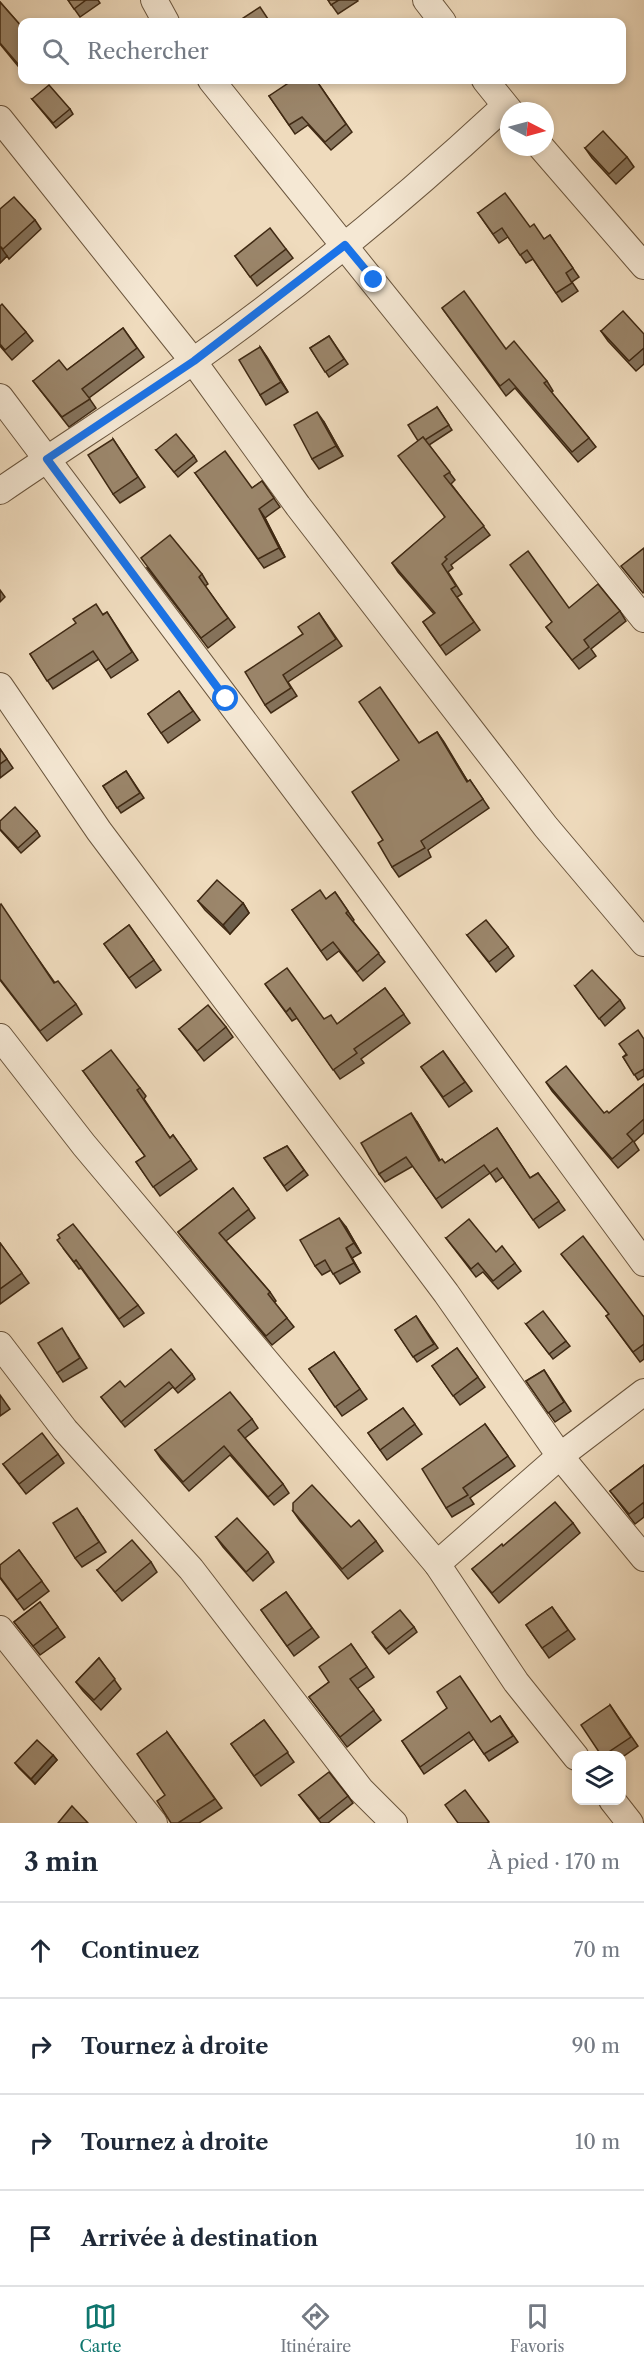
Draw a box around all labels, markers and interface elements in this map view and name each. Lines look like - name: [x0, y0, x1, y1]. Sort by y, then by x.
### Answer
- search box: [18, 18, 626, 84]
- icon: search: [39, 35, 72, 68]
- text: Rechercher: [87, 38, 209, 65]
- north arrow: [500, 102, 554, 156]
- route end: [360, 266, 386, 292]
- route start: [212, 685, 238, 711]
- map controls: [572, 1751, 626, 1805]
- button: layers: [572, 1751, 626, 1805]
- text: 3 min: [24, 1846, 98, 1878]
- text: À pied · 170 m: [488, 1850, 620, 1874]
- icon: ahead: [24, 1934, 57, 1967]
- text: Continuez: [81, 1937, 200, 1964]
- text: 70 m: [574, 1938, 620, 1962]
- icon: right: [24, 2030, 57, 2063]
- text: Tournez à droite: [81, 2033, 268, 2060]
- text: 90 m: [572, 2034, 620, 2058]
- icon: right: [24, 2126, 57, 2159]
- text: Tournez à droite: [81, 2129, 268, 2156]
- text: 10 m: [575, 2130, 620, 2154]
- icon: arrive: [24, 2222, 57, 2255]
- text: Arrivée à destination: [81, 2225, 318, 2252]
- tab: Carte: [79, 2300, 122, 2356]
- tab: Itinéraire: [280, 2300, 351, 2356]
- tab: Favoris: [510, 2300, 565, 2356]

